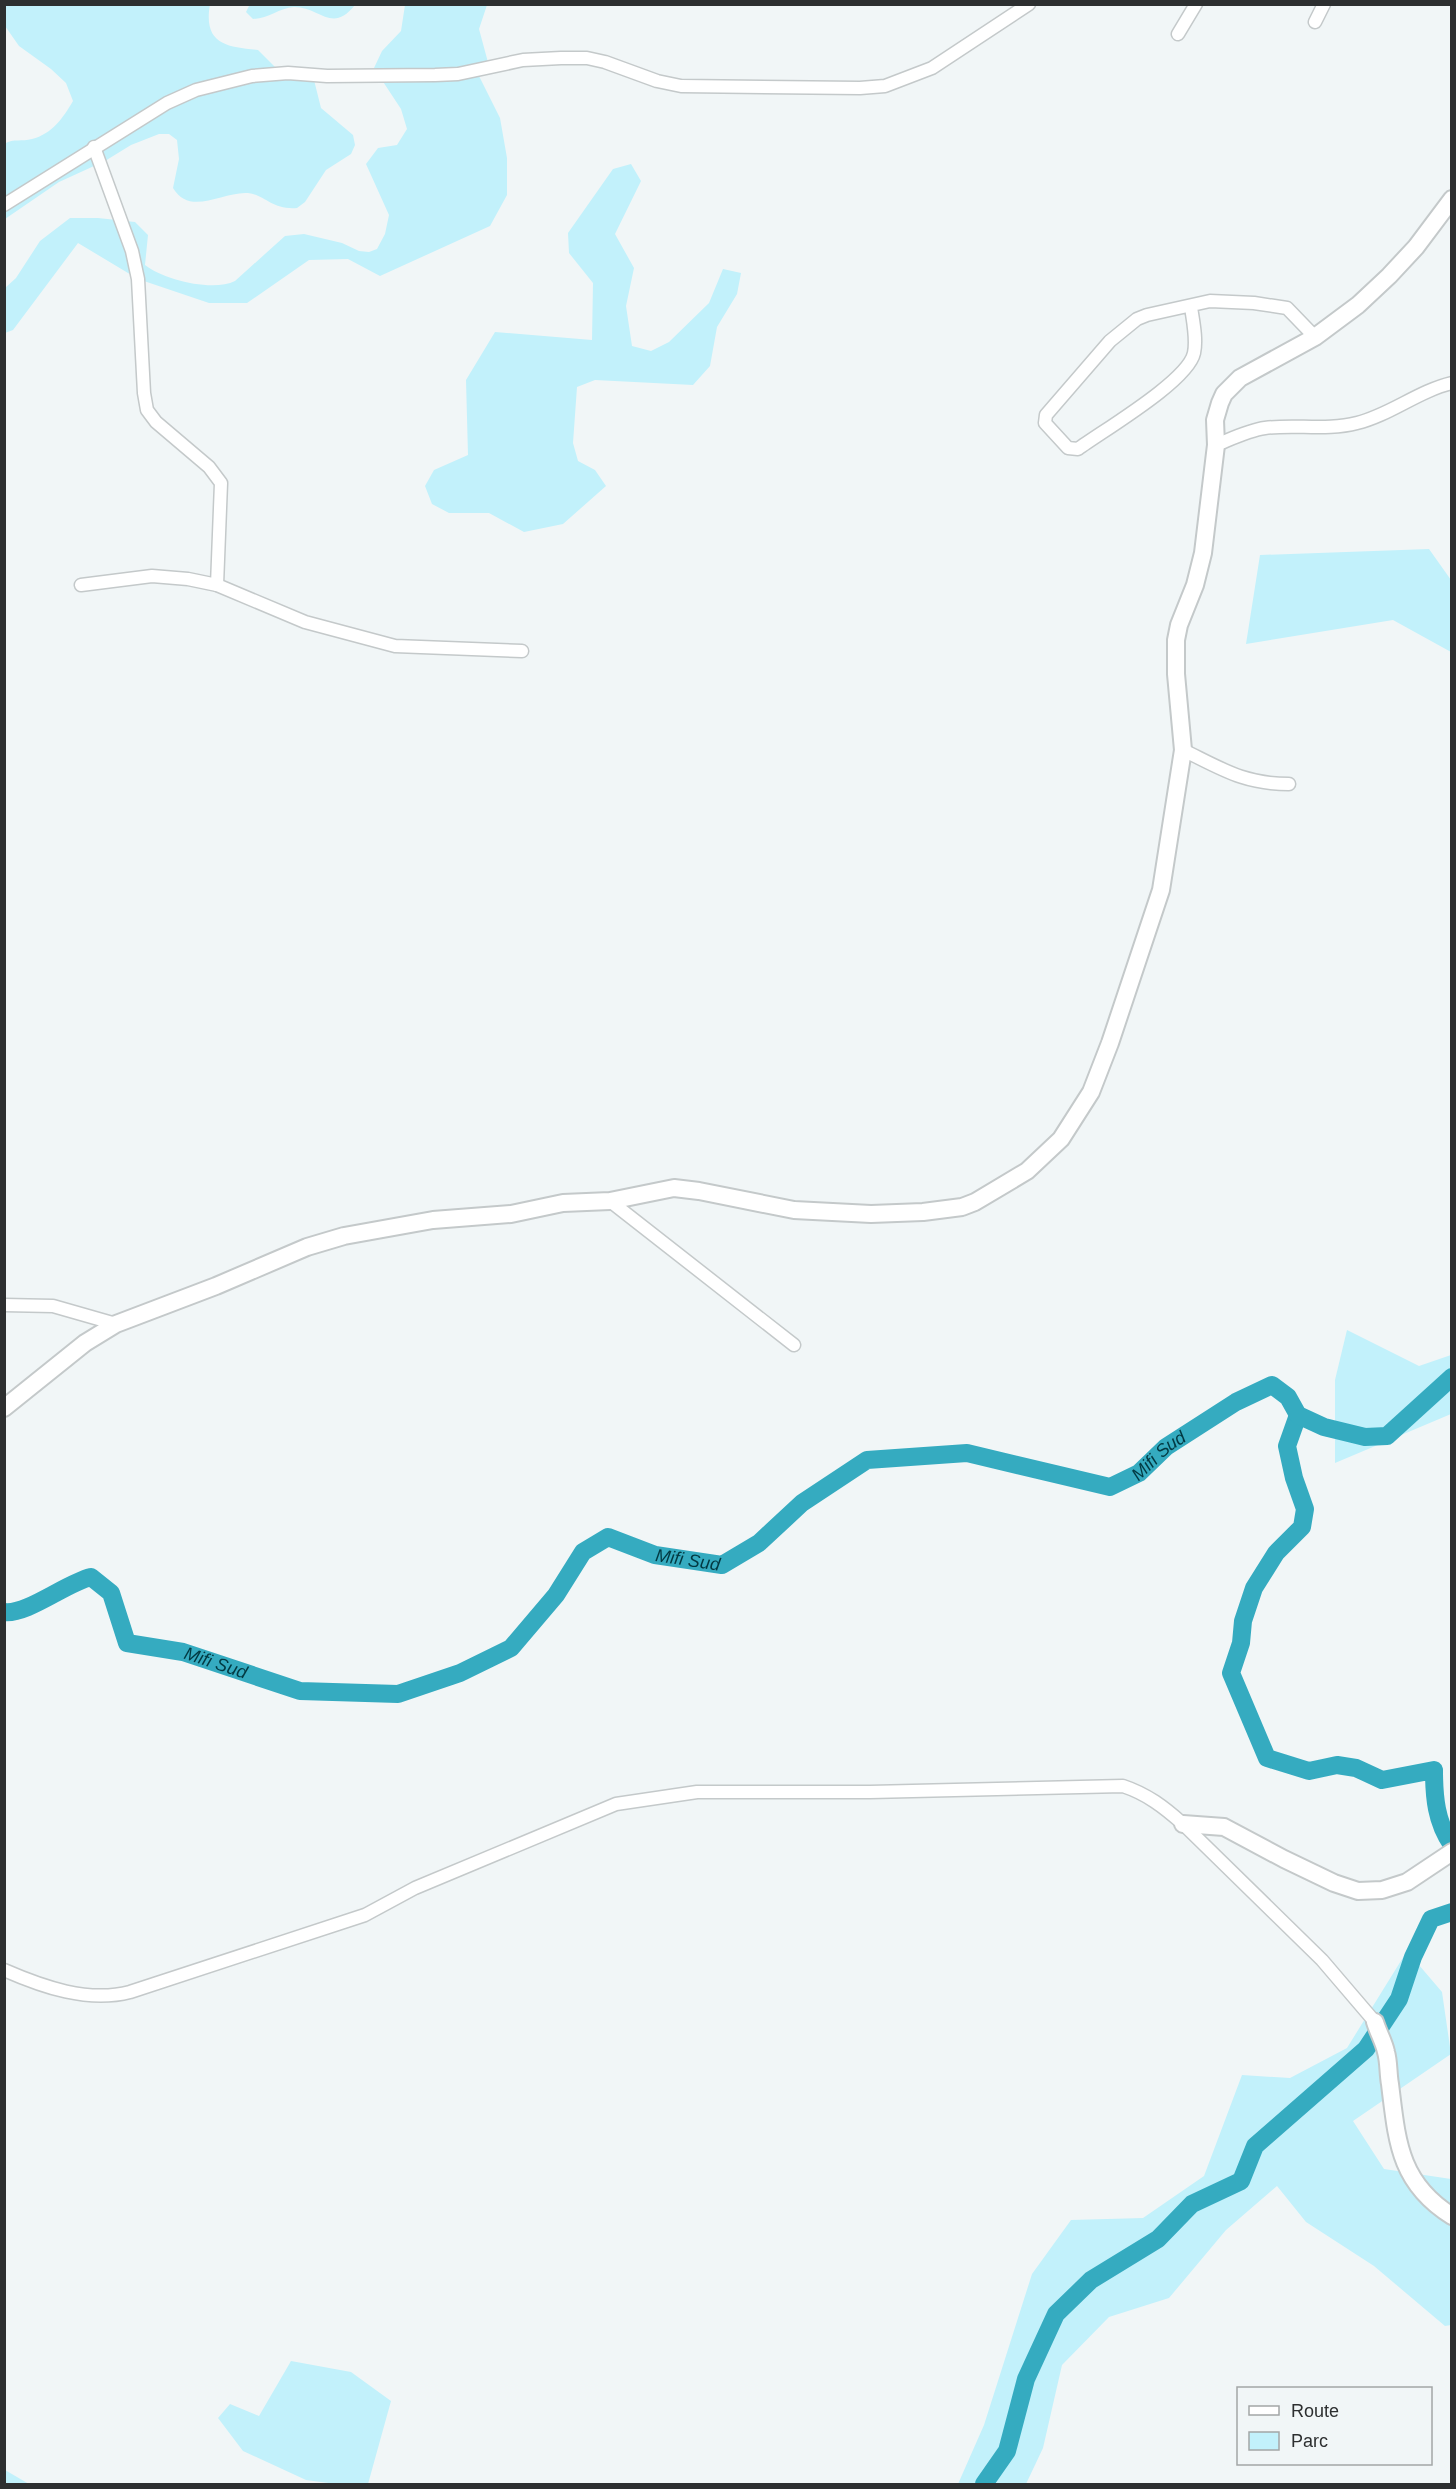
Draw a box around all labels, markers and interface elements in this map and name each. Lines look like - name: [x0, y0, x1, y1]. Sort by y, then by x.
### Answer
- water label: Mifi Sud: [1128, 1427, 1190, 1485]
- water label: Mifi Sud: [654, 1545, 722, 1575]
- water label: Mifi Sud: [182, 1643, 251, 1683]
- legend: [1237, 2387, 1432, 2465]
- text: Route: [1291, 2401, 1339, 2421]
- text: Parc: [1291, 2431, 1328, 2451]

